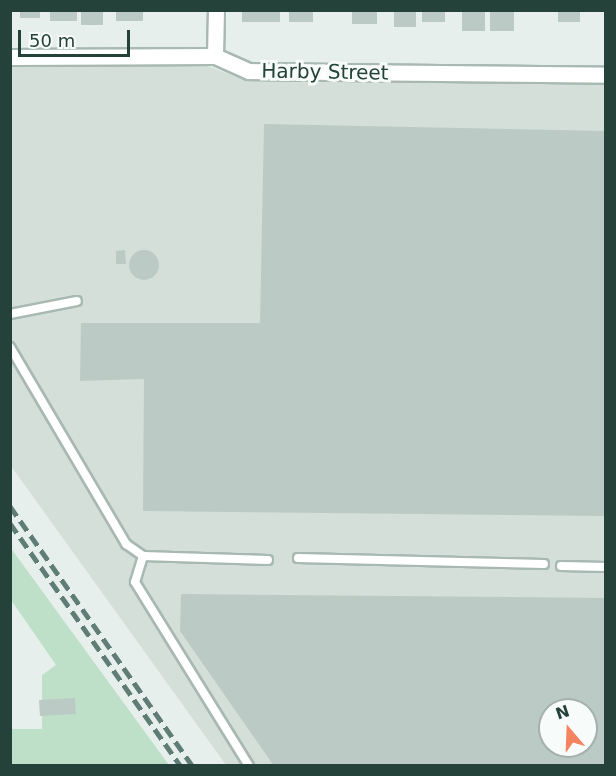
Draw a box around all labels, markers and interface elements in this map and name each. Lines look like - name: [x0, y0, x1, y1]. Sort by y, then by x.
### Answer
- scale bar: [21, 18, 134, 56]
- text: 50 m: [29, 30, 75, 51]
- street label: Harby Street: [261, 59, 389, 85]
- north arrow: [538, 698, 598, 758]
- text: N: [553, 701, 572, 724]

